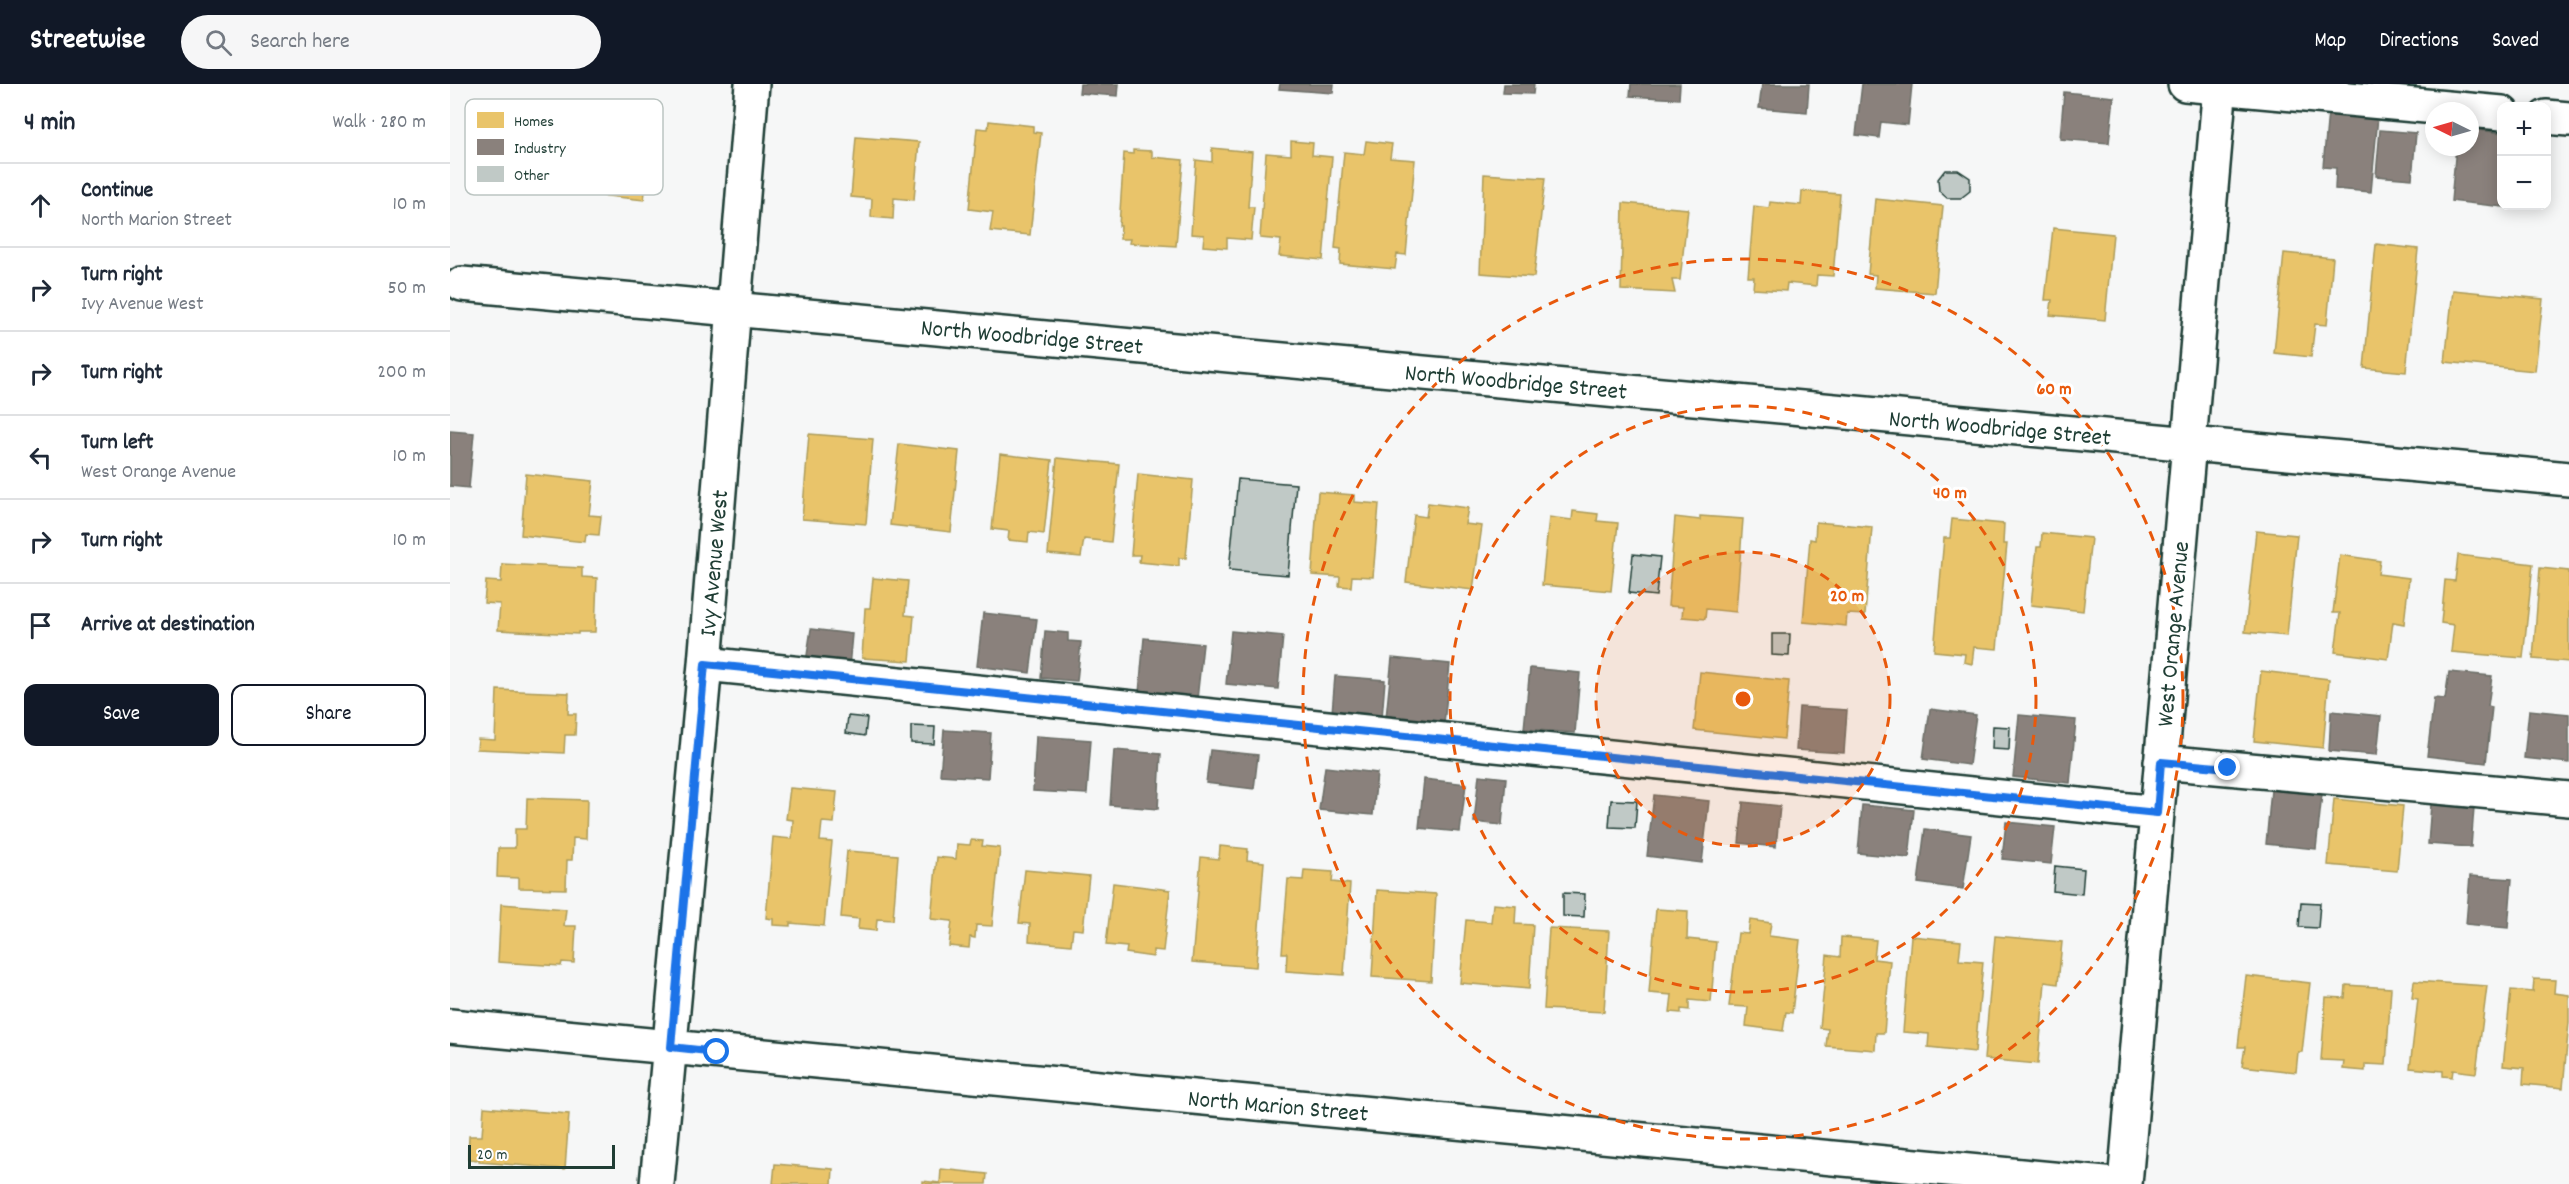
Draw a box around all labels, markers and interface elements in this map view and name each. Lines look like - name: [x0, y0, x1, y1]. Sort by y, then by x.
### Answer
- search box: [181, 15, 601, 69]
- text: Streetwise: [30, 22, 145, 62]
- icon: search: [202, 26, 235, 59]
- text: Search here: [250, 27, 350, 58]
- text: Map: [2315, 27, 2346, 57]
- text: Directions: [2379, 27, 2459, 57]
- text: Saved: [2492, 27, 2539, 57]
- legend: [465, 99, 663, 195]
- north arrow: [2425, 102, 2479, 156]
- map controls: [2497, 102, 2551, 210]
- button: +: [2497, 102, 2551, 156]
- text: 4 min: [24, 105, 75, 142]
- text: Walk · 280 m: [332, 109, 426, 137]
- text: Homes: [514, 111, 554, 134]
- text: Industry: [514, 138, 566, 161]
- button: −: [2497, 156, 2551, 210]
- text: Other: [514, 165, 549, 188]
- text: Continue: [81, 176, 153, 207]
- icon: ahead: [24, 189, 57, 222]
- text: 10 m: [392, 191, 426, 219]
- text: North Marion Street: [81, 207, 232, 235]
- text: Turn right: [81, 260, 163, 291]
- icon: right: [24, 273, 57, 306]
- text: 50 m: [388, 275, 426, 303]
- text: Ivy Avenue West: [81, 291, 204, 319]
- street label: North Woodbridge Street: [919, 312, 1144, 366]
- icon: right: [24, 357, 57, 390]
- street label: North Woodbridge Street: [1403, 357, 1628, 411]
- text: Turn right: [81, 358, 163, 389]
- text: 200 m: [377, 359, 426, 387]
- text: 60 m: [2036, 378, 2072, 403]
- street label: North Woodbridge Street: [1887, 403, 2112, 457]
- text: Turn left: [81, 428, 153, 459]
- icon: left: [24, 441, 57, 474]
- text: 10 m: [392, 443, 426, 471]
- text: West Orange Avenue: [81, 459, 236, 487]
- text: 40 m: [1933, 482, 1967, 507]
- street label: Ivy Avenue West: [693, 488, 739, 638]
- icon: right: [24, 525, 57, 558]
- text: Turn right: [81, 526, 163, 557]
- text: 10 m: [392, 527, 426, 555]
- street label: West Orange Avenue: [2150, 540, 2200, 728]
- text: 20 m: [1830, 585, 1864, 610]
- icon: arrive: [24, 609, 57, 642]
- text: Arrive at destination: [81, 610, 255, 641]
- button: Save: [24, 684, 219, 746]
- button: Share: [231, 684, 426, 746]
- centre of rings: [1733, 689, 1753, 709]
- route end: [2214, 754, 2240, 780]
- route start: [703, 1038, 729, 1064]
- street label: North Marion Street: [1186, 1083, 1370, 1133]
- scale bar: [468, 1142, 615, 1170]
- text: 20 m: [477, 1144, 507, 1167]

